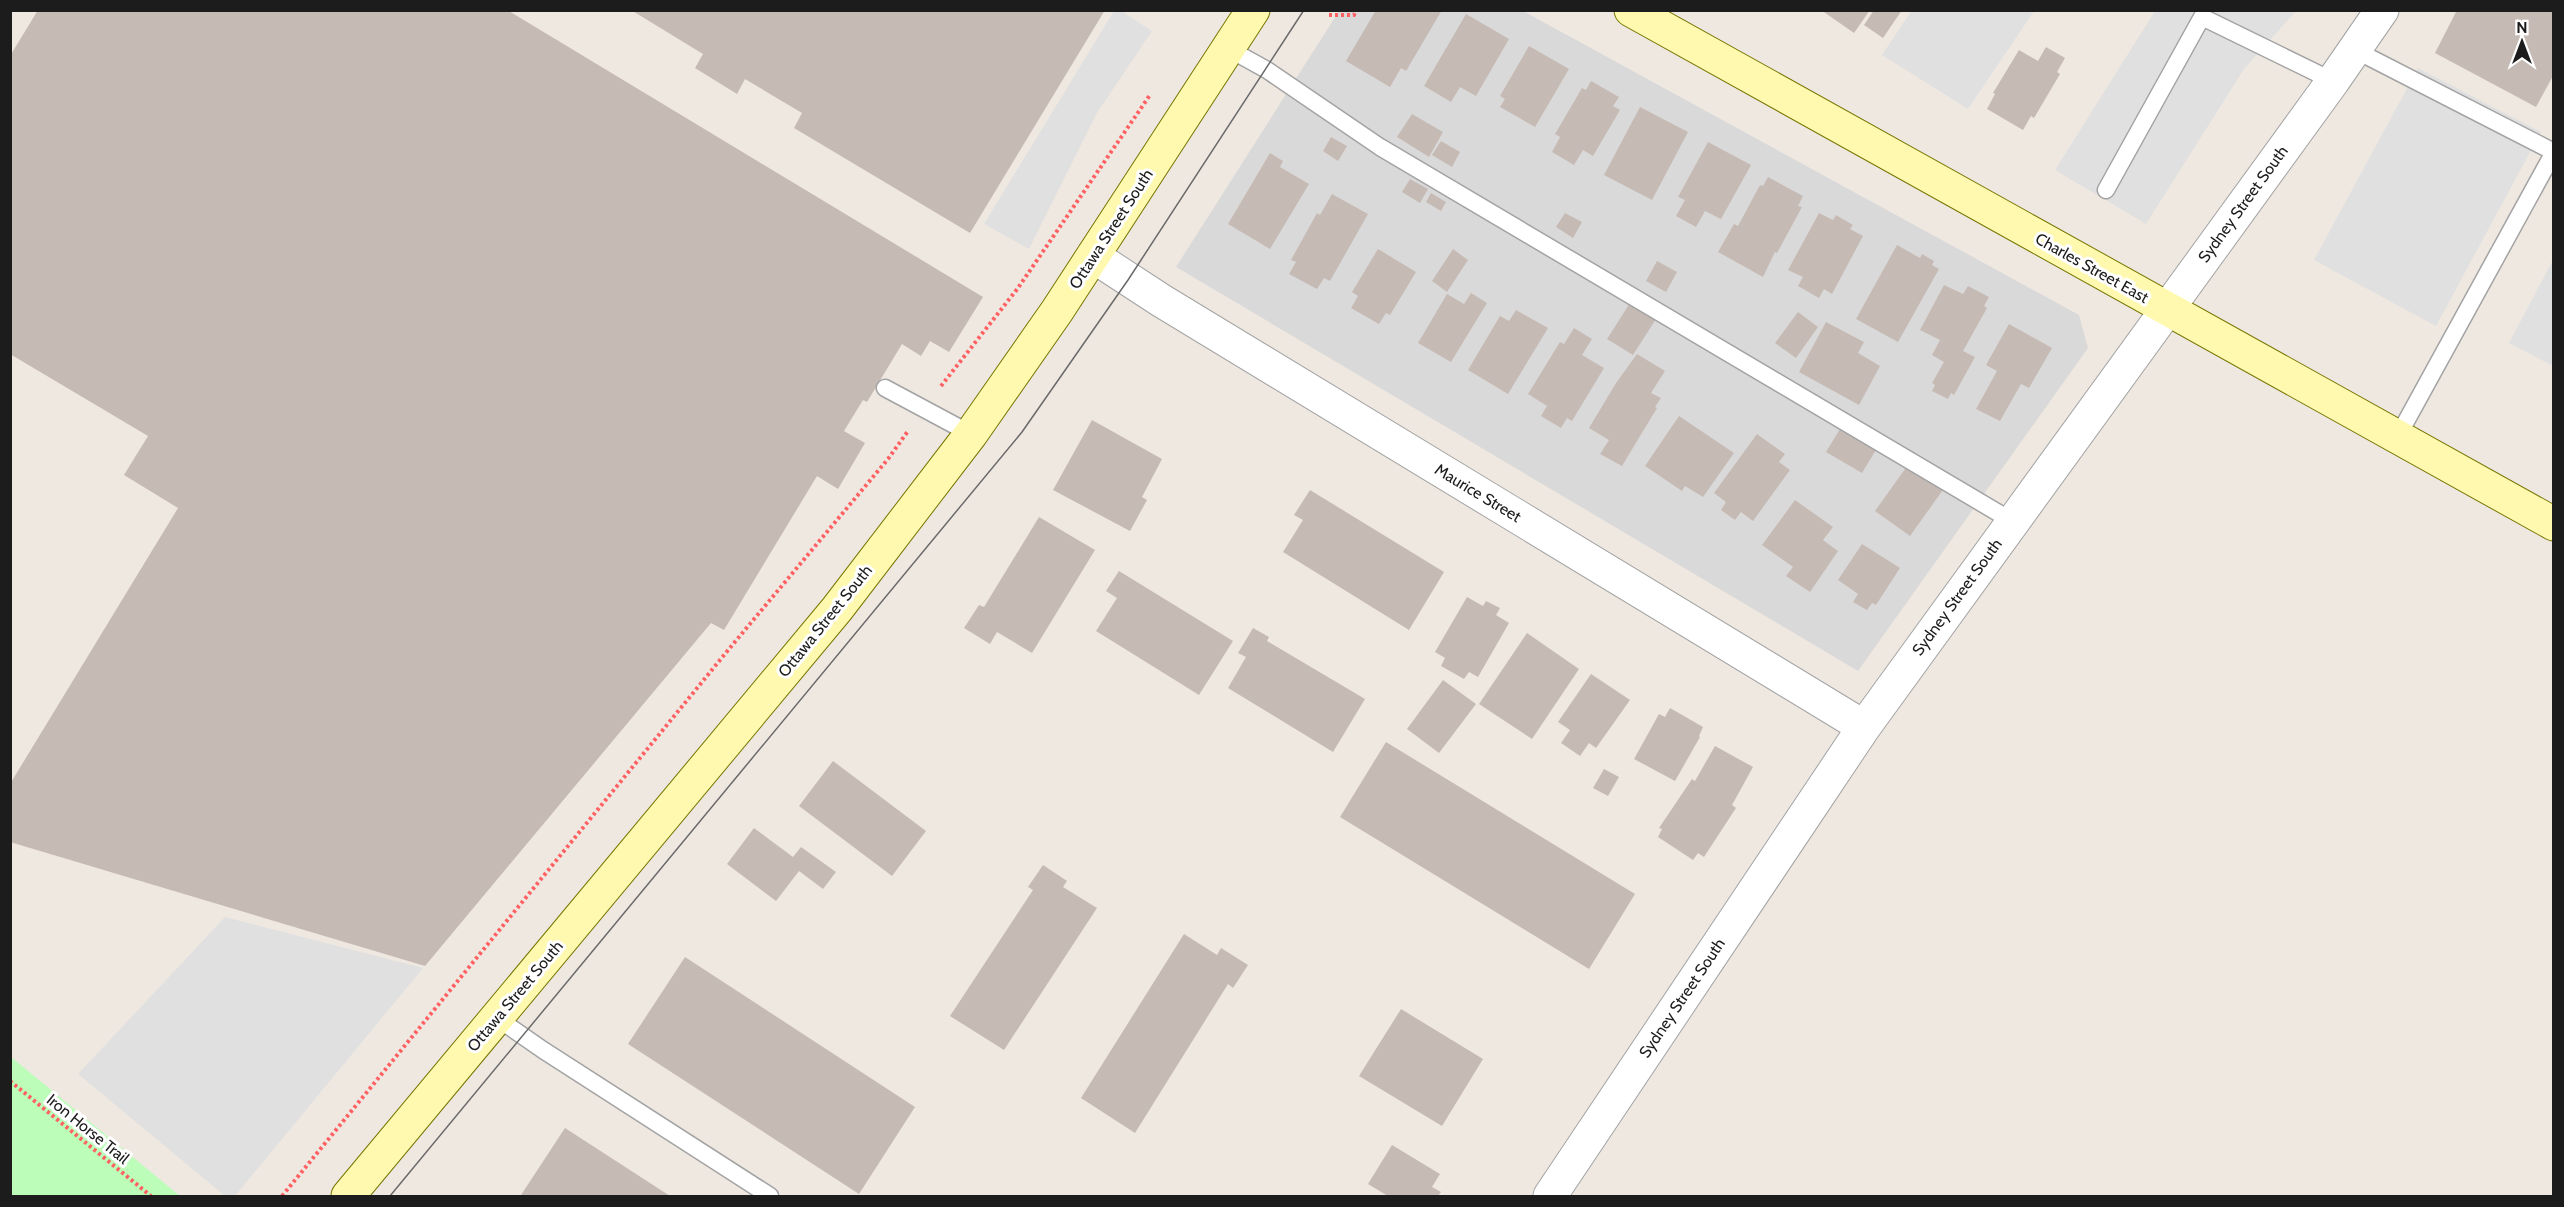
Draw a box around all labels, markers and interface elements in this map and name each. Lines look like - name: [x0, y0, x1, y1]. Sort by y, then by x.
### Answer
- north arrow: [2492, 12, 2552, 72]
- text: N: [2516, 18, 2528, 37]
- street label: Sydney Street South: [2194, 142, 2292, 266]
- street label: Ottawa Street South: [1065, 166, 1157, 292]
- street label: Charles Street East: [2032, 229, 2153, 307]
- street label: Maurice Street: [1431, 460, 1525, 527]
- street label: Sydney Street South: [1908, 535, 2006, 659]
- street label: Ottawa Street South: [774, 561, 876, 681]
- street label: Sydney Street South: [1635, 935, 1729, 1061]
- street label: Ottawa Street South: [463, 937, 567, 1055]
- street label: Iron Horse Trail: [43, 1090, 133, 1168]

